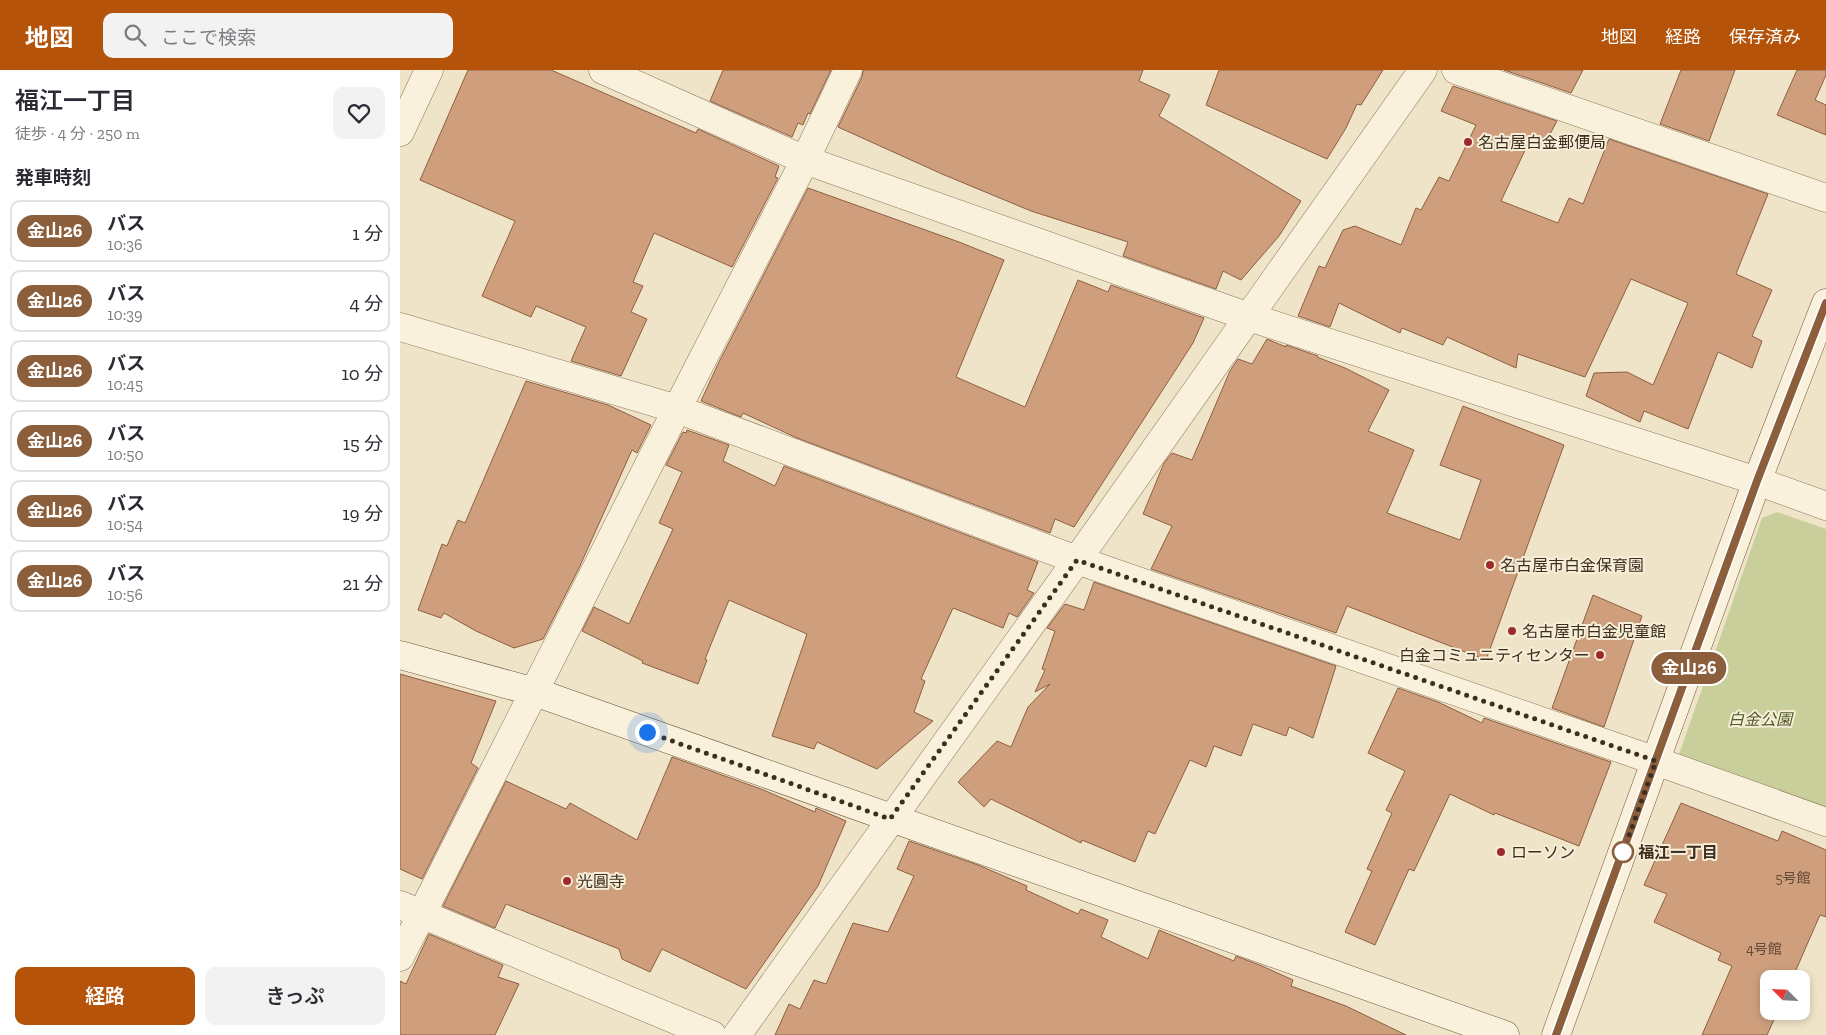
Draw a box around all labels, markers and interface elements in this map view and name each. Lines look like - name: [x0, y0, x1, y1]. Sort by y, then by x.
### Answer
- search box: [103, 13, 453, 58]
- icon: search: [121, 21, 149, 49]
- text: 地図: [25, 23, 73, 52]
- text: ここで検索: [161, 26, 256, 49]
- text: 地図: [1601, 26, 1637, 48]
- text: 経路: [1665, 26, 1701, 48]
- text: 保存済み: [1729, 26, 1801, 48]
- text: 福江一丁目: [15, 86, 135, 115]
- button: heart: [333, 87, 385, 139]
- text: 徒歩 · 4 分 · 250 m: [15, 124, 140, 143]
- place label: 名古屋白金郵便局: [1478, 133, 1606, 152]
- marker: 名古屋白金郵便局: [1462, 136, 1474, 148]
- text: 発車時刻: [15, 166, 91, 189]
- text: バス: [107, 212, 145, 235]
- text: 金山26: [27, 220, 82, 242]
- text: 1 分: [352, 222, 383, 245]
- text: 10:36: [107, 235, 143, 254]
- text: バス: [107, 282, 145, 305]
- text: 金山26: [27, 290, 82, 312]
- text: 4 分: [349, 292, 383, 315]
- text: 10:39: [107, 305, 143, 324]
- text: バス: [107, 352, 145, 375]
- text: 金山26: [27, 360, 82, 382]
- text: 10 分: [341, 362, 383, 385]
- text: 10:45: [107, 375, 143, 394]
- text: バス: [107, 422, 145, 445]
- text: 金山26: [27, 430, 82, 452]
- text: 15 分: [343, 432, 383, 455]
- text: 10:50: [107, 445, 144, 464]
- text: バス: [107, 492, 145, 515]
- text: 金山26: [27, 500, 82, 522]
- text: 19 分: [342, 502, 383, 525]
- text: 10:54: [107, 515, 143, 534]
- place label: 名古屋市白金保育園: [1500, 556, 1644, 575]
- marker: 名古屋市白金保育園: [1484, 559, 1496, 571]
- text: バス: [107, 562, 145, 585]
- text: 金山26: [27, 570, 82, 592]
- text: 21 分: [343, 572, 383, 595]
- text: 10:56: [107, 585, 143, 604]
- place label: 名古屋市白金児童館: [1522, 622, 1666, 641]
- marker: 名古屋市白金児童館: [1506, 625, 1518, 637]
- place label: 白金コミュニティセンター: [1399, 646, 1590, 665]
- marker: 白金コミュニティセンター: [1594, 649, 1606, 661]
- line badge: 金山26: [1654, 652, 1724, 684]
- text: 金山26: [1661, 657, 1717, 679]
- park label: 白金公園: [1728, 710, 1794, 729]
- your location: [635, 720, 660, 745]
- marker: 福江一丁目: [1612, 841, 1634, 863]
- place label: ローソン: [1511, 843, 1575, 862]
- place label: 福江一丁目: [1638, 843, 1718, 862]
- marker: ローソン: [1495, 846, 1507, 858]
- house number: 5号館: [1775, 870, 1811, 887]
- place label: 光圓寺: [577, 872, 625, 891]
- marker: 光圓寺: [561, 875, 573, 887]
- house number: 4号館: [1746, 941, 1782, 958]
- button: 経路: [15, 967, 195, 1025]
- button: きっぷ: [205, 967, 385, 1025]
- north arrow: [1760, 970, 1810, 1020]
- map controls: [1760, 970, 1810, 1020]

